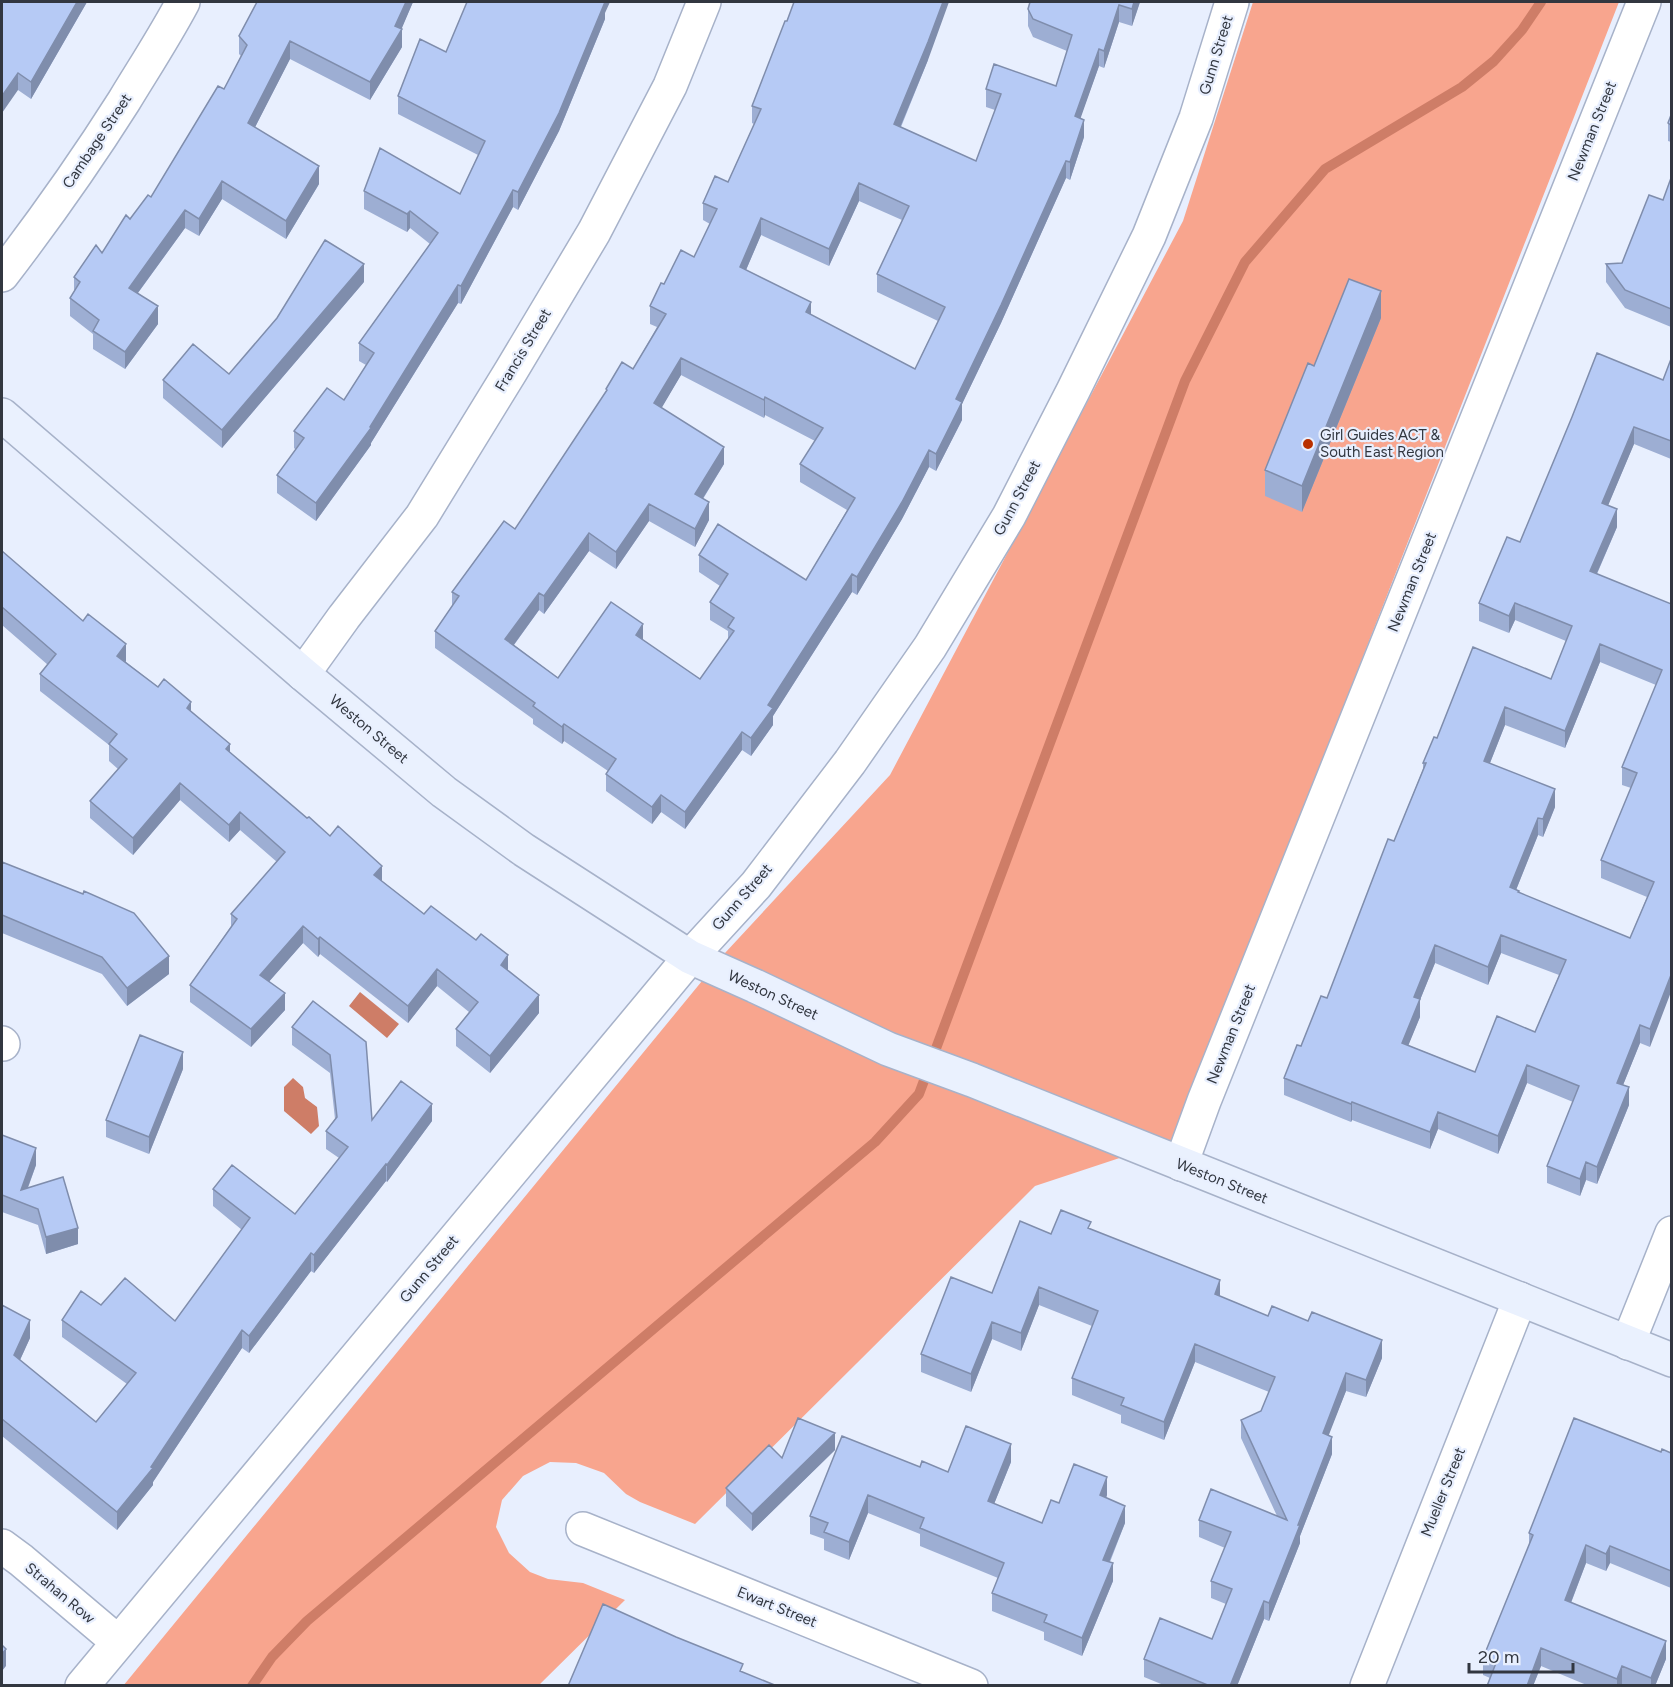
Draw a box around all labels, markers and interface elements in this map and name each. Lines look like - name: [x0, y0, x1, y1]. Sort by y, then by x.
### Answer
- street label: Gunn Street: [1195, 13, 1237, 97]
- street label: Newman Street: [1564, 78, 1620, 183]
- street label: Cambage Street: [59, 90, 136, 192]
- street label: Francis Street: [491, 305, 555, 395]
- place label: Girl Guides ACT & South East Region: [1320, 426, 1444, 461]
- marker: Girl Guides ACT & South East Region: [1301, 437, 1315, 451]
- street label: Gunn Street: [990, 457, 1044, 539]
- street label: Newman Street: [1384, 529, 1440, 634]
- street label: Weston Street: [326, 691, 412, 767]
- street label: Gunn Street: [708, 860, 776, 934]
- street label: Weston Street: [725, 966, 821, 1024]
- street label: Newman Street: [1203, 981, 1259, 1086]
- street label: Weston Street: [1173, 1154, 1271, 1208]
- street label: Gunn Street: [396, 1231, 463, 1306]
- street label: Mueller Street: [1417, 1444, 1469, 1539]
- street label: Strahan Row: [22, 1559, 99, 1627]
- street label: Ewart Street: [734, 1583, 820, 1631]
- scale bar: [1469, 1636, 1572, 1674]
- text: 20 m: [1478, 1646, 1519, 1668]

